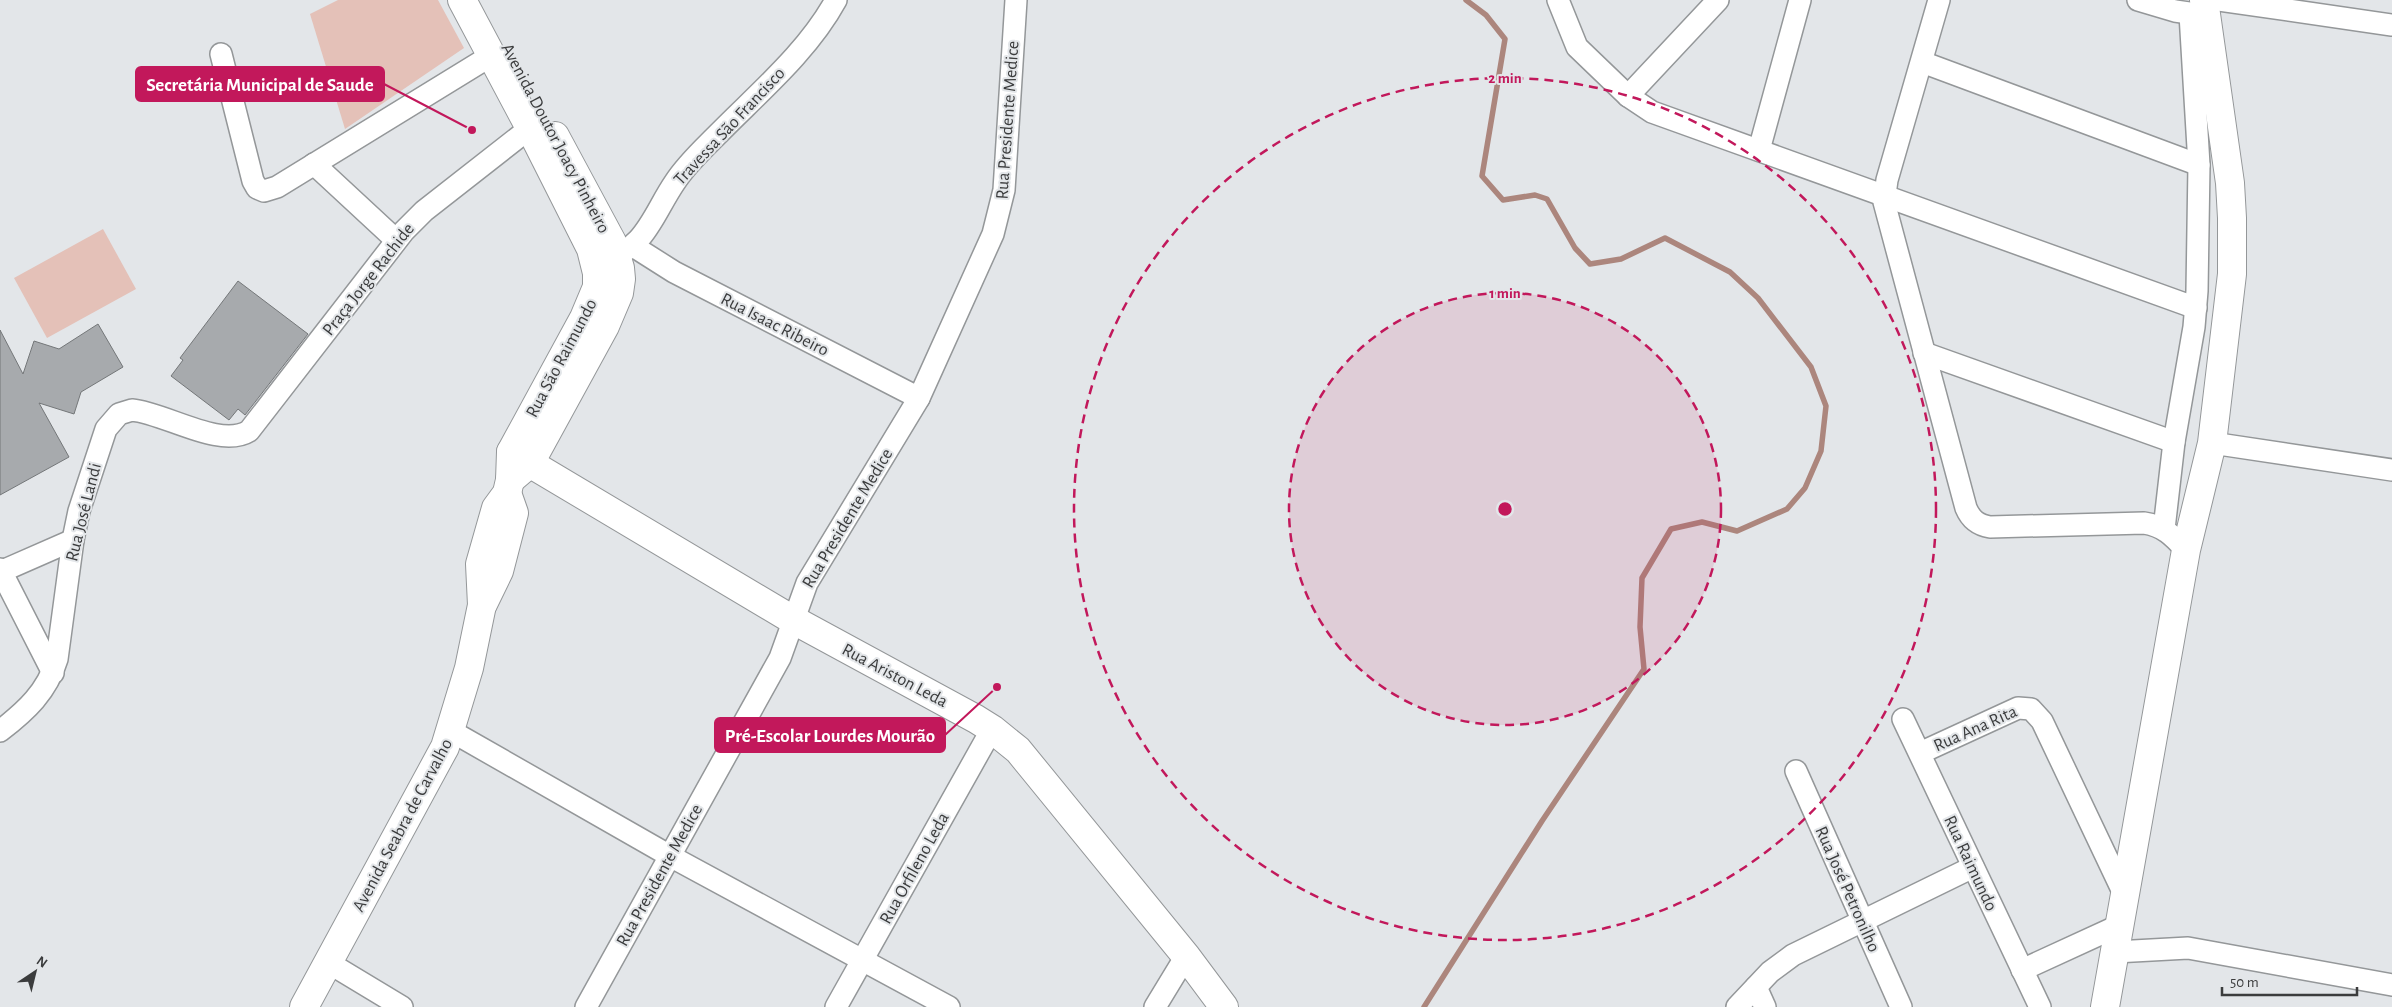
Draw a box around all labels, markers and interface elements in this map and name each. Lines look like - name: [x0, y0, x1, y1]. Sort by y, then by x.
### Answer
- street label: Rua Presidente Medice: [993, 40, 1023, 200]
- street label: Avenida Doutor Joacy Pinheiro: [497, 41, 613, 236]
- street label: Travessa São Francisco: [671, 64, 789, 189]
- callout: Secretária Municipal de Saude: [136, 67, 384, 101]
- text: 2 min: [1488, 71, 1522, 86]
- text: Secretária Municipal de Saude: [146, 76, 374, 95]
- street label: Praça Jorge Rachide: [320, 220, 418, 339]
- text: 1 min: [1489, 286, 1521, 301]
- street label: Rua Isaac Ribeiro: [718, 290, 832, 360]
- street label: Rua São Raimundo: [523, 296, 601, 421]
- street label: Rua Presidente Medice: [799, 446, 897, 591]
- street label: Rua José Landi: [63, 461, 105, 563]
- centre of rings: [1496, 500, 1514, 518]
- street label: Rua Ariston Leda: [839, 641, 950, 711]
- street label: Rua Ana Rita: [1931, 703, 2020, 755]
- callout: Pré-Escolar Lourdes Mourão: [715, 718, 945, 752]
- text: Pré-Escolar Lourdes Mourão: [725, 727, 935, 746]
- street label: Avenida Seabra de Carvalho: [350, 736, 456, 915]
- street label: Rua Presidente Medice: [613, 802, 706, 949]
- street label: Rua Orfileno Leda: [877, 810, 953, 927]
- street label: Rua Raimundo: [1940, 813, 2000, 914]
- street label: Rua José Petronilho: [1811, 824, 1883, 955]
- north arrow: [10, 947, 60, 997]
- text: N: [34, 954, 50, 971]
- scale bar: [2222, 964, 2357, 996]
- text: 50 m: [2230, 975, 2259, 990]

